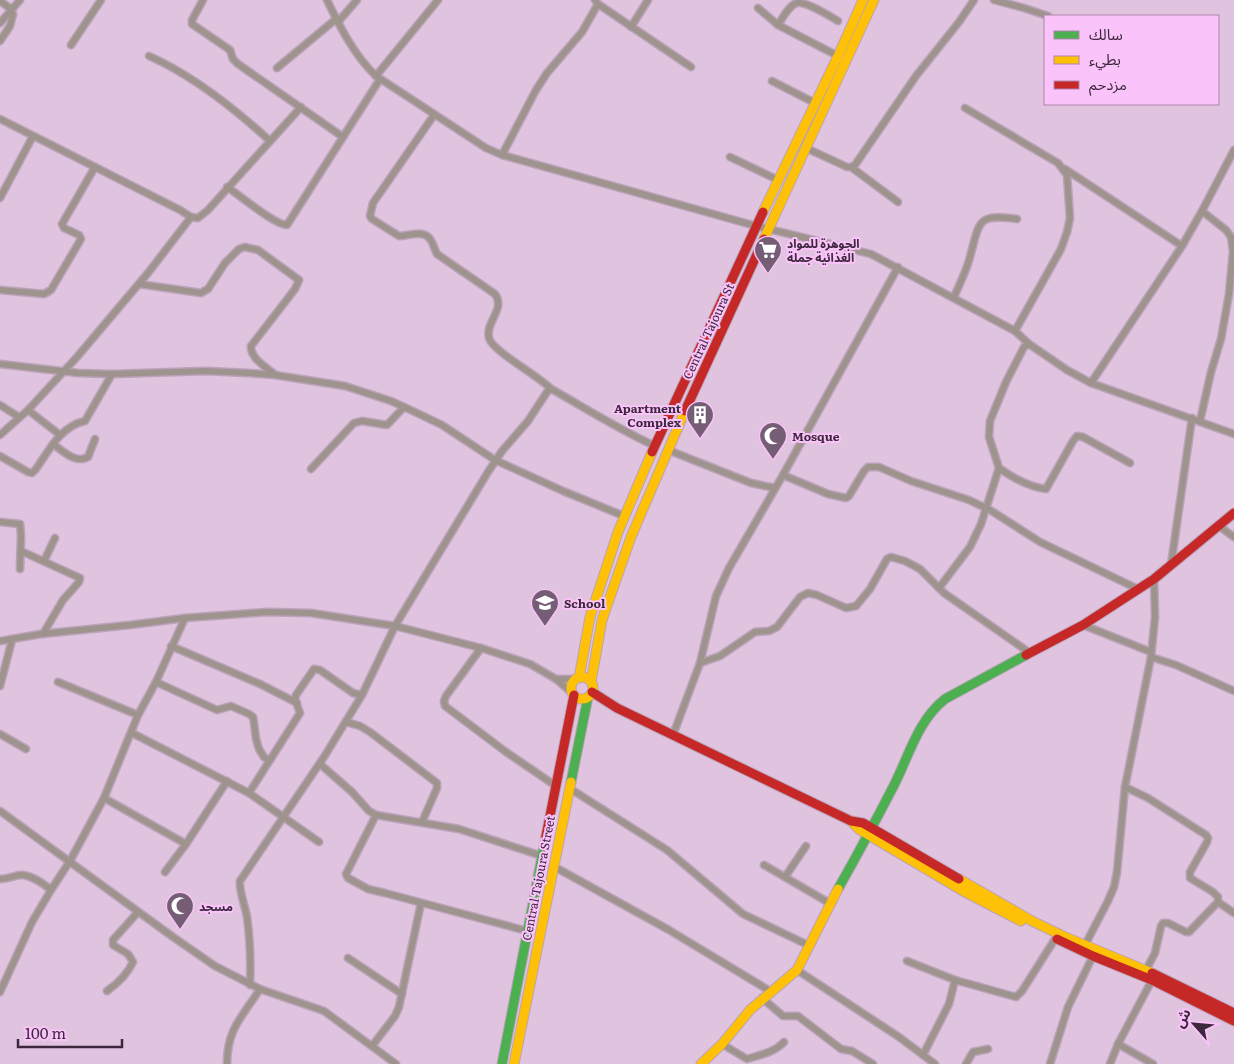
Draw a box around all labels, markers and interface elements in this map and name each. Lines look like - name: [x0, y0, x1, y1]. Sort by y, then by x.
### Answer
- legend: [1044, 15, 1219, 105]
- text: سالك: [1089, 22, 1123, 45]
- text: بطيء: [1089, 47, 1121, 71]
- text: مزدحم: [1089, 72, 1127, 96]
- place label: الجوهرة للمواد الغذائية جملة: [787, 234, 860, 266]
- supermarket icon: الجوهرة للمواد الغذائية جملة: [753, 235, 783, 274]
- street label: Central Tajoura St: [678, 280, 738, 382]
- place label: Apartment Complex: [614, 399, 682, 431]
- building icon: Apartment Complex: [685, 400, 715, 439]
- mosque icon: Mosque: [758, 421, 788, 460]
- place label: Mosque: [792, 427, 840, 445]
- school or university icon: School: [530, 588, 560, 627]
- place label: School: [564, 594, 606, 612]
- street label: Central Tajoura Street: [517, 814, 559, 942]
- mosque icon: مسجد: [165, 891, 195, 930]
- place label: مسجد: [199, 897, 233, 915]
- north arrow: [1169, 999, 1219, 1049]
- text: ش: [1168, 1005, 1195, 1031]
- scale bar: [18, 1016, 121, 1048]
- text: 100 m: [25, 1021, 66, 1044]

